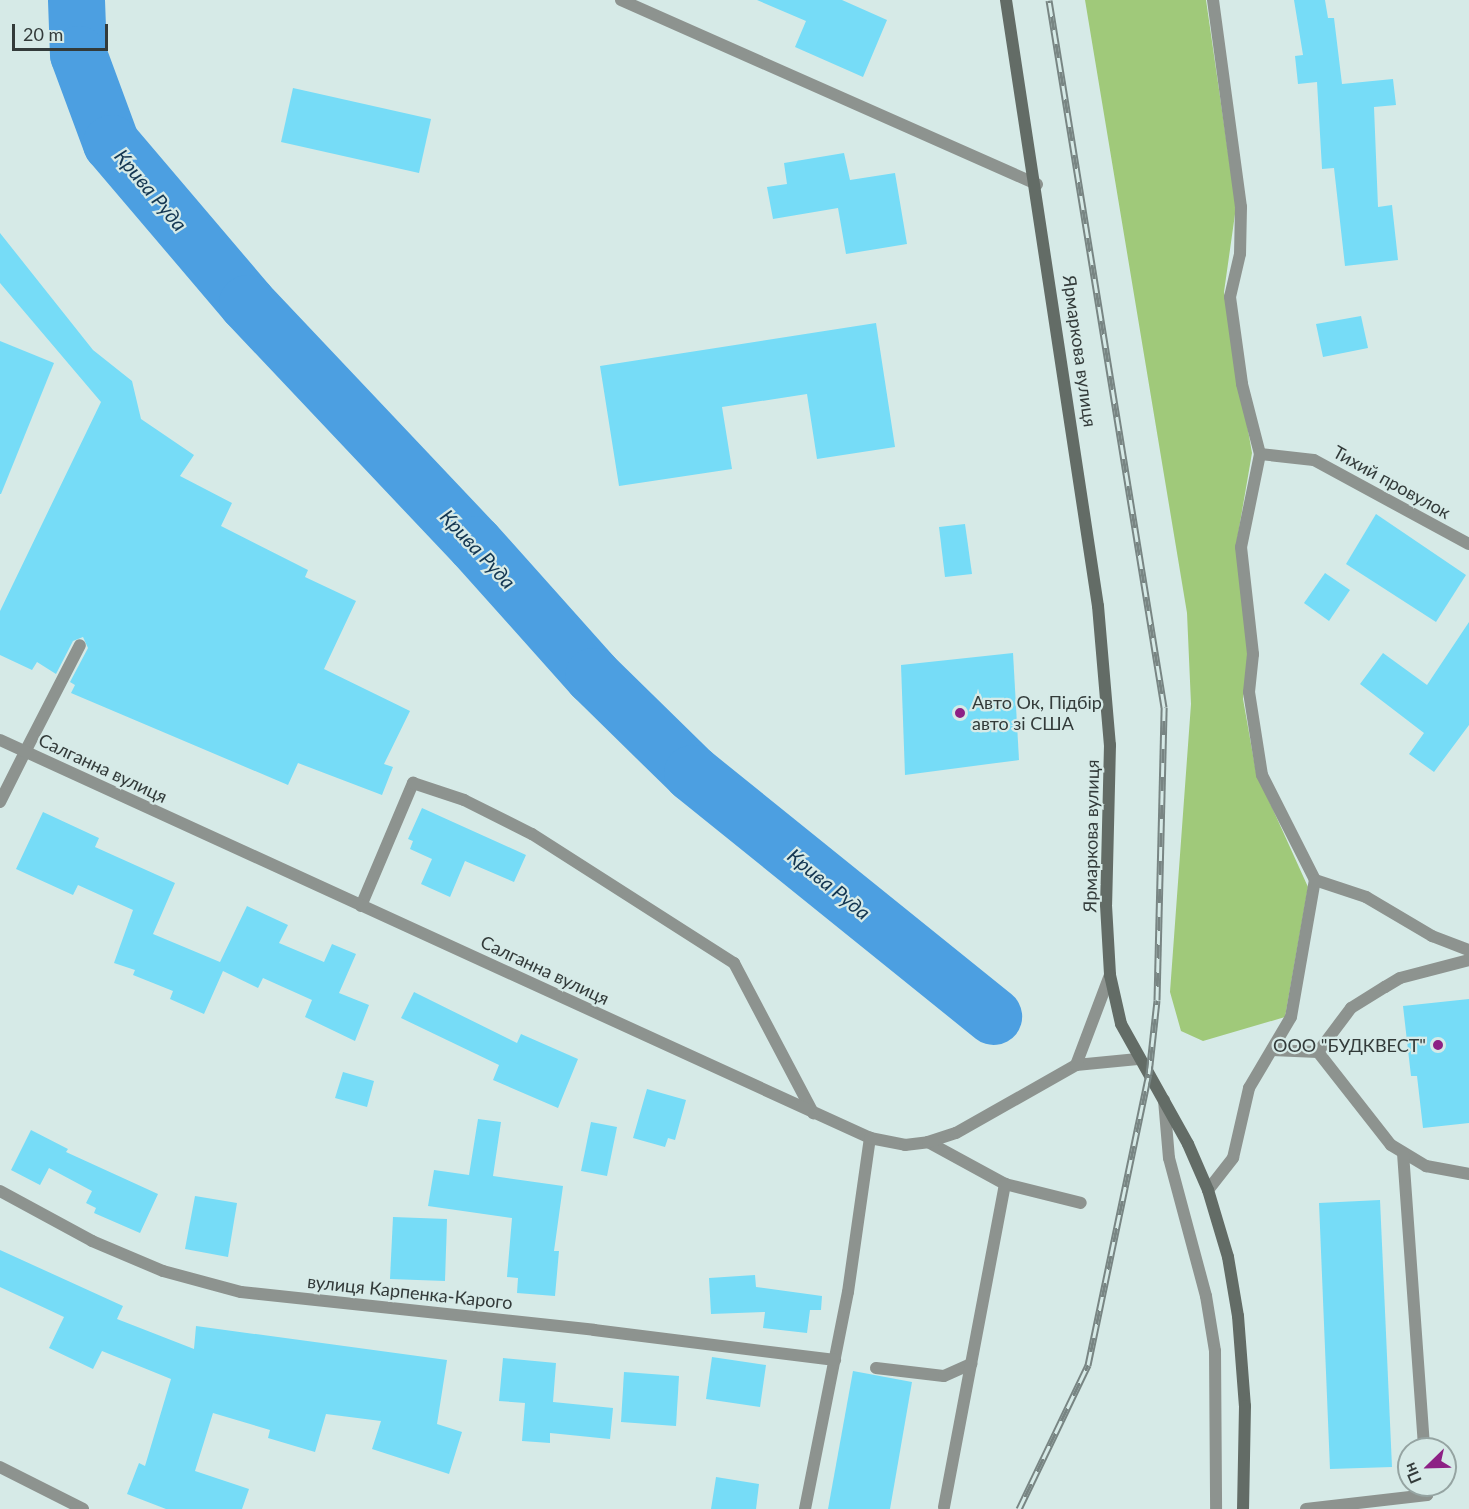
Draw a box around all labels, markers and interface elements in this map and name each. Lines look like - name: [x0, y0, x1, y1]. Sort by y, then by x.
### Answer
- scale bar: [15, 12, 111, 50]
- text: 20 m: [23, 23, 63, 45]
- water label: Крива Руда: [110, 144, 192, 236]
- street label: Ярмаркова вулиця: [1059, 274, 1101, 428]
- street label: Тихий провулок: [1330, 441, 1454, 523]
- water label: Крива Руда: [435, 505, 521, 593]
- place label: Авто Ок, Підбір авто зі США: [972, 692, 1102, 734]
- marker: Авто Ок, Підбір авто зі США: [953, 706, 967, 720]
- street label: Салганна вулиця: [35, 729, 171, 807]
- street label: Ярмаркова вулиця: [1079, 759, 1103, 913]
- water label: Крива Руда: [783, 843, 875, 925]
- street label: Салганна вулиця: [477, 931, 613, 1009]
- place label: ООО "БУДКВЕСТ": [1273, 1034, 1426, 1056]
- marker: ООО "БУДКВЕСТ": [1431, 1038, 1445, 1052]
- street label: вулиця Карпенка-Карого: [306, 1270, 514, 1314]
- north arrow: [1397, 1437, 1457, 1497]
- text: Пн: [1399, 1460, 1425, 1487]

